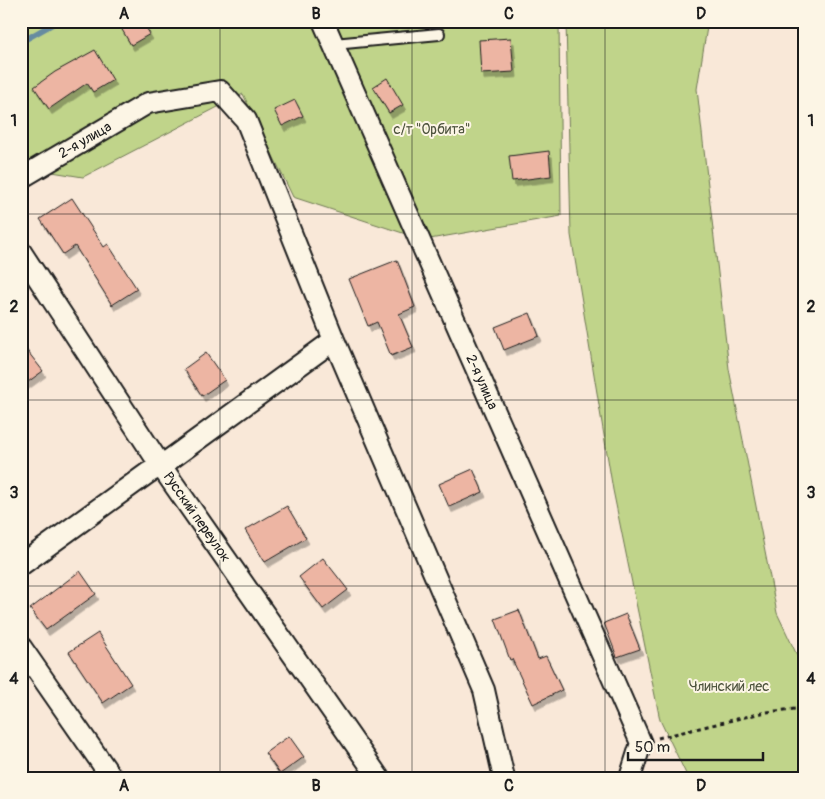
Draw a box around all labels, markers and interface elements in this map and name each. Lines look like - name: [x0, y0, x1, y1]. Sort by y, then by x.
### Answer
- text: A: [119, 4, 130, 24]
- text: B: [311, 4, 321, 24]
- text: C: [504, 4, 514, 24]
- text: D: [696, 4, 706, 24]
- text: 1: [11, 111, 17, 131]
- text: 1: [808, 111, 814, 131]
- street label: 2-я улица: [56, 118, 114, 162]
- park label: с/т "Орбита": [394, 121, 470, 138]
- text: 2: [10, 297, 19, 317]
- text: 2: [807, 297, 816, 317]
- street label: 2-я улица: [462, 352, 502, 412]
- street label: Русский переулок: [160, 469, 234, 565]
- text: 3: [10, 483, 19, 503]
- text: 3: [807, 483, 816, 503]
- text: 4: [9, 669, 19, 689]
- text: 4: [806, 669, 816, 689]
- park label: Члинский лес: [689, 678, 769, 695]
- scale bar: [628, 729, 762, 761]
- text: 50 m: [635, 738, 670, 757]
- text: A: [119, 776, 130, 796]
- text: B: [311, 776, 321, 796]
- text: C: [504, 776, 514, 796]
- text: D: [696, 776, 706, 796]

